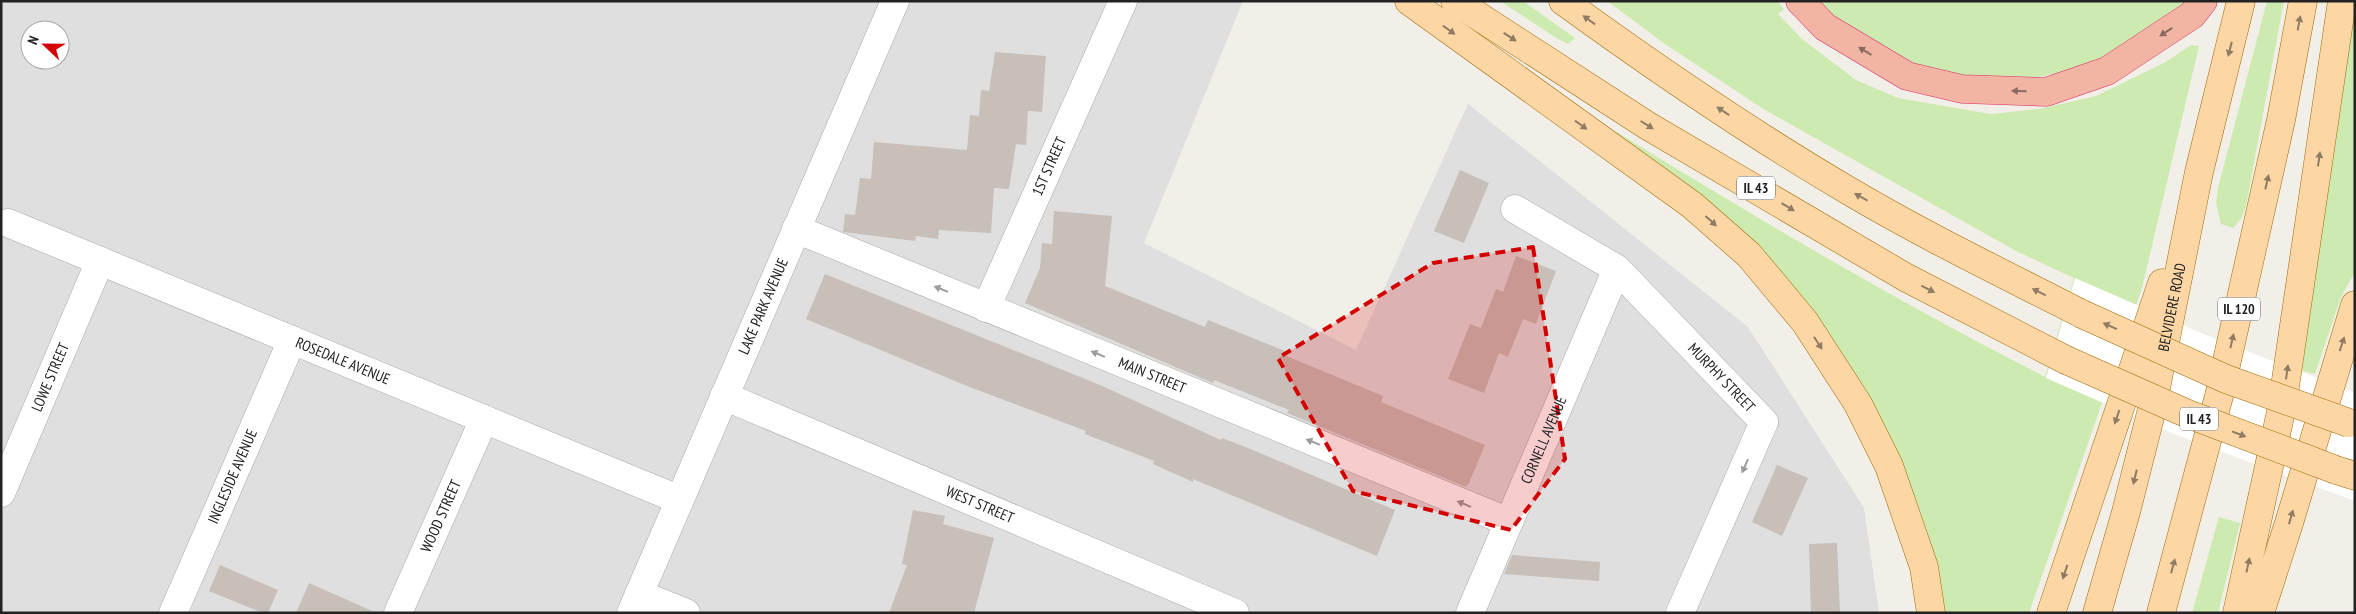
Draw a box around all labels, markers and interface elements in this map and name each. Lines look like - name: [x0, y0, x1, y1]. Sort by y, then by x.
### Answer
- one-way arrow: [2296, 14, 2304, 30]
- one-way arrow: [1582, 15, 1596, 25]
- north arrow: [20, 20, 70, 70]
- one-way arrow: [1442, 25, 1456, 35]
- one-way arrow: [2160, 27, 2173, 37]
- one-way arrow: [1504, 32, 1517, 42]
- text: N: [23, 33, 43, 47]
- one-way arrow: [2225, 41, 2233, 56]
- one-way arrow: [1858, 46, 1871, 55]
- one-way arrow: [2011, 86, 2027, 94]
- one-way arrow: [1716, 107, 1730, 116]
- one-way arrow: [1574, 119, 1587, 130]
- one-way arrow: [1641, 120, 1654, 129]
- street label: 1ST STREET: [1027, 134, 1070, 199]
- one-way arrow: [2315, 151, 2323, 167]
- one-way arrow: [2263, 175, 2271, 190]
- road number: IL 43: [1737, 177, 1775, 200]
- one-way arrow: [1854, 193, 1867, 202]
- one-way arrow: [1781, 202, 1794, 211]
- one-way arrow: [1704, 216, 1717, 227]
- street label: LAKE PARK AVENUE: [734, 255, 792, 357]
- street label: BELVIDERE ROAD: [2153, 261, 2190, 353]
- one-way arrow: [933, 285, 948, 293]
- one-way arrow: [1921, 285, 1935, 293]
- one-way arrow: [2032, 288, 2046, 296]
- road number: IL 120: [2218, 298, 2260, 320]
- one-way arrow: [2103, 322, 2117, 330]
- street label: ROSEDALE AVENUE: [293, 333, 393, 388]
- one-way arrow: [2228, 333, 2236, 348]
- one-way arrow: [1813, 336, 1823, 349]
- one-way arrow: [2338, 336, 2346, 351]
- street label: LOWE STREET: [27, 339, 73, 414]
- street label: MURPHY STREET: [1684, 339, 1760, 416]
- one-way arrow: [1091, 349, 1105, 357]
- street label: MAIN STREET: [1116, 353, 1189, 397]
- one-way arrow: [2283, 363, 2291, 379]
- street label: CORNELL AVENUE: [1516, 393, 1571, 487]
- road number: IL 43: [2180, 408, 2218, 430]
- one-way arrow: [2113, 410, 2120, 425]
- street label: INGLESIDE AVENUE: [203, 426, 261, 526]
- one-way arrow: [2232, 430, 2247, 438]
- one-way arrow: [1305, 438, 1320, 446]
- one-way arrow: [1740, 459, 1748, 473]
- one-way arrow: [2131, 469, 2139, 484]
- street label: WOOD STREET: [416, 476, 465, 555]
- street label: WEST STREET: [943, 481, 1017, 527]
- one-way arrow: [1457, 499, 1471, 507]
- one-way arrow: [2288, 509, 2296, 524]
- one-way arrow: [2170, 558, 2178, 573]
- one-way arrow: [2244, 558, 2252, 573]
- one-way arrow: [2061, 564, 2068, 579]

